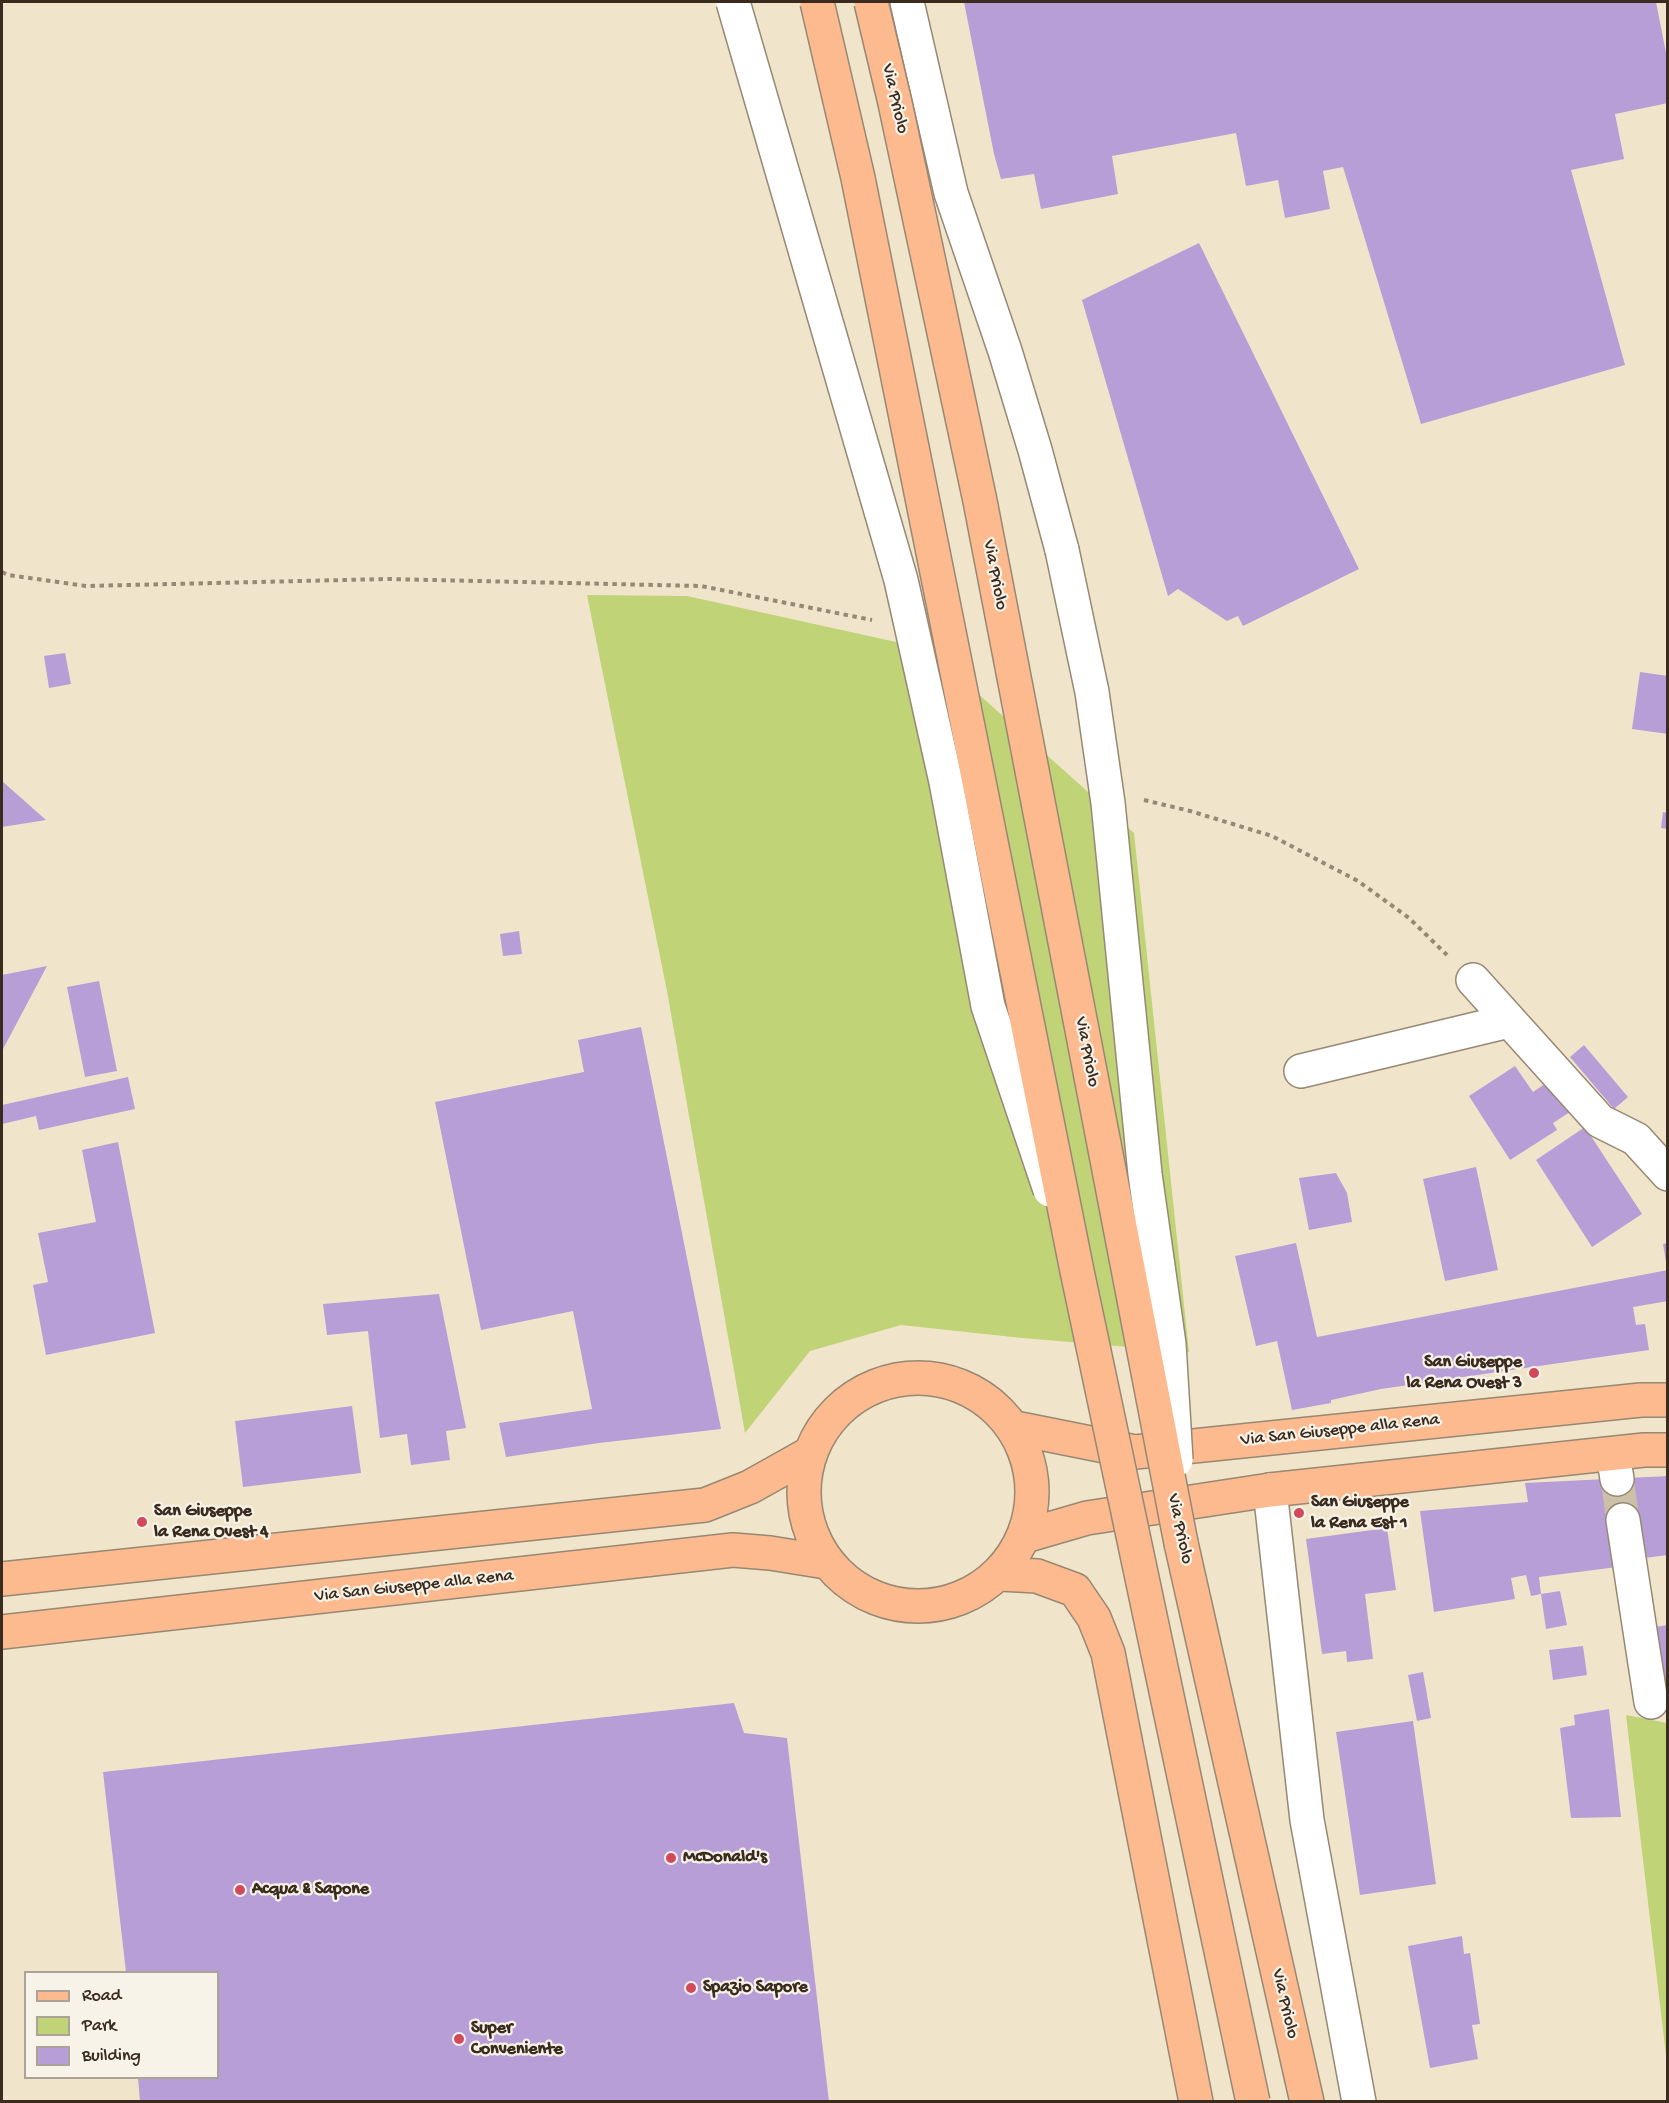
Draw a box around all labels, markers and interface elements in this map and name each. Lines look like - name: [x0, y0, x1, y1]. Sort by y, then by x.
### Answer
- street label: Via Priolo: [875, 62, 913, 136]
- street label: Via Priolo: [977, 538, 1011, 612]
- street label: Via Priolo: [1069, 1015, 1103, 1089]
- place label: San Giuseppe la Rena Ovest 3: [1407, 1352, 1522, 1394]
- marker: San Giuseppe la Rena Ovest 3: [1527, 1366, 1541, 1380]
- street label: Via San Giuseppe alla Rena: [1240, 1410, 1440, 1452]
- street label: Via Priolo: [1161, 1492, 1197, 1566]
- place label: San Giuseppe la Rena Est 1: [1311, 1492, 1409, 1534]
- place label: San Giuseppe la Rena Ovest 4: [154, 1501, 269, 1544]
- marker: San Giuseppe la Rena Est 1: [1292, 1506, 1306, 1520]
- marker: San Giuseppe la Rena Ovest 4: [135, 1515, 149, 1529]
- street label: Via San Giuseppe alla Rena: [314, 1566, 514, 1608]
- place label: McDonald's: [683, 1847, 767, 1869]
- marker: McDonald's: [664, 1851, 678, 1865]
- place label: Acqua & Sapone: [252, 1879, 369, 1901]
- marker: Acqua & Sapone: [233, 1883, 247, 1897]
- street label: Via Priolo: [1265, 1967, 1303, 2041]
- legend: [24, 1971, 219, 2079]
- place label: Spazio Sapore: [703, 1977, 808, 1999]
- marker: Spazio Sapore: [684, 1981, 698, 1995]
- text: Road: [82, 1986, 121, 2007]
- text: Park: [82, 2016, 116, 2037]
- place label: Super Conveniente: [471, 2018, 563, 2060]
- marker: Super Conveniente: [452, 2032, 466, 2046]
- text: Building: [82, 2046, 141, 2067]

